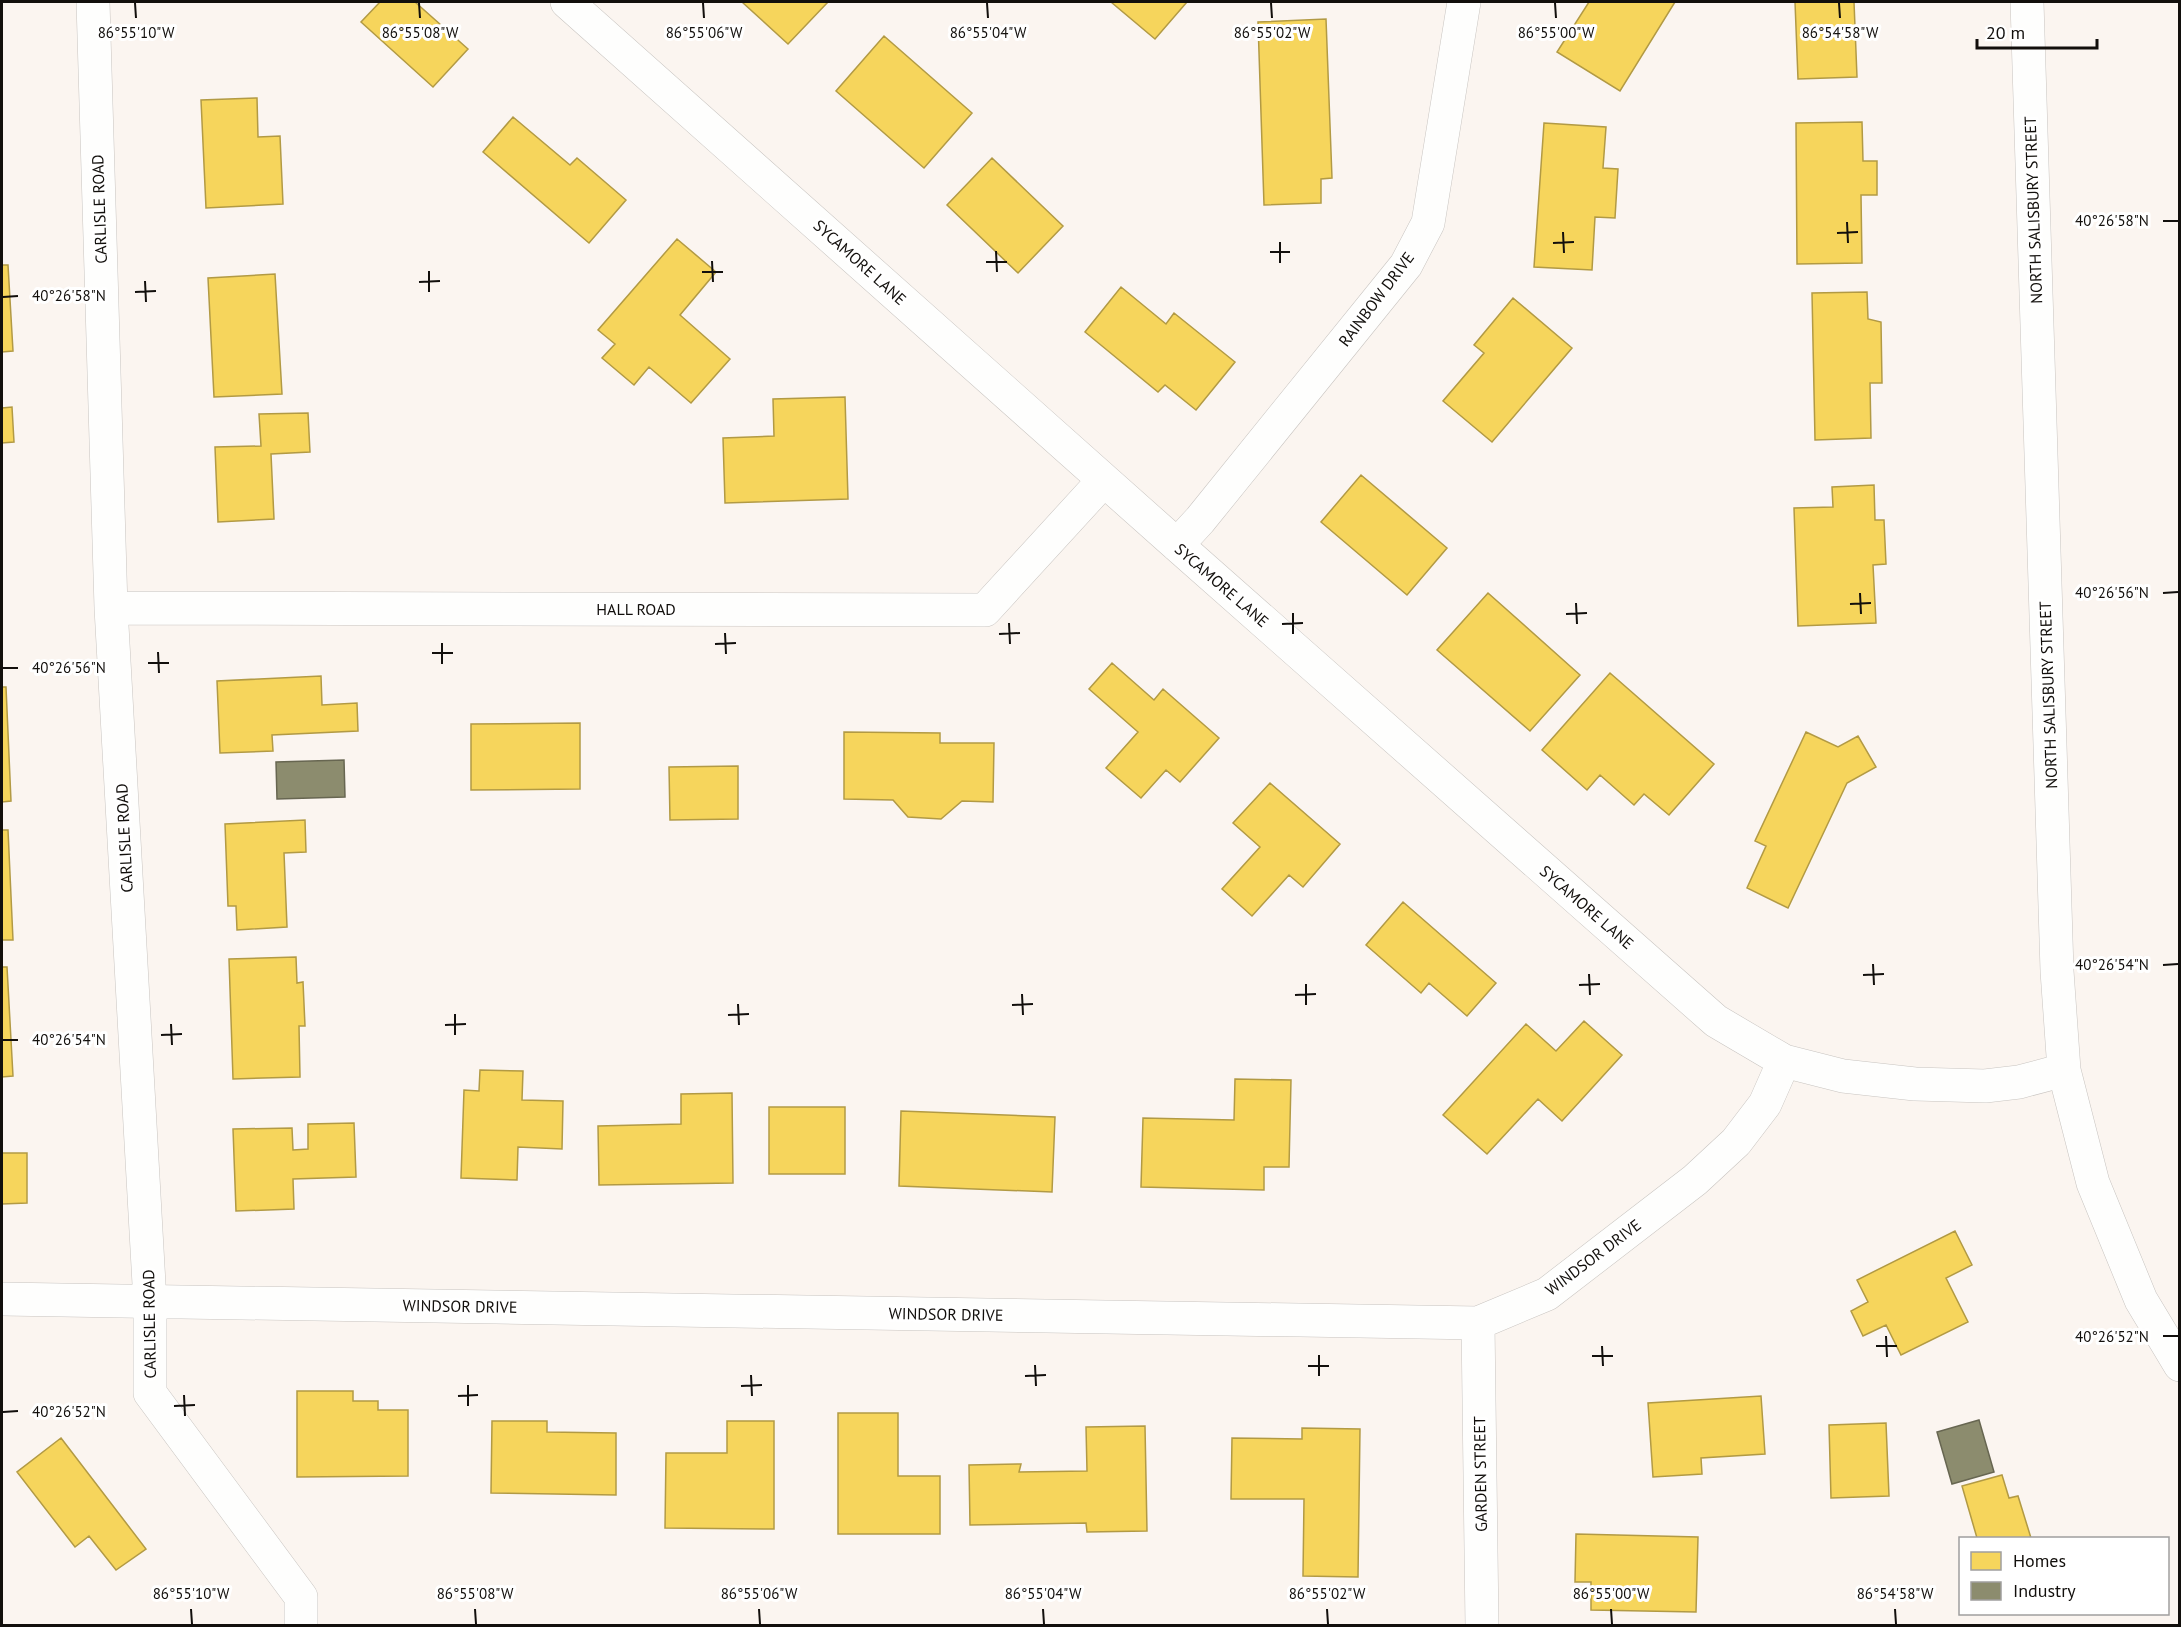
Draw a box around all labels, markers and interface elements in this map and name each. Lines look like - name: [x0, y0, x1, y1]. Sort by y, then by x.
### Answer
- scale bar: [1977, 12, 2097, 50]
- text: 20 m: [1986, 21, 2025, 44]
- text: 86°55'10"W: [98, 23, 175, 42]
- text: 86°55'08"W: [382, 23, 459, 42]
- text: 86°55'06"W: [666, 23, 743, 42]
- text: 86°55'04"W: [950, 23, 1027, 42]
- text: 86°55'02"W: [1234, 23, 1311, 42]
- text: 86°55'00"W: [1518, 23, 1595, 42]
- text: 86°54'58"W: [1802, 23, 1879, 42]
- street label: NORTH SALISBURY STREET: [2020, 116, 2046, 304]
- street label: CARLISLE ROAD: [87, 154, 111, 264]
- text: 40°26'58"N: [2075, 211, 2149, 230]
- street label: SYCAMORE LANE: [810, 215, 910, 309]
- street label: RAINBOW DRIVE: [1334, 248, 1418, 350]
- text: 40°26'58"N: [32, 286, 106, 305]
- street label: SYCAMORE LANE: [1171, 539, 1273, 631]
- text: 40°26'56"N: [2075, 583, 2149, 602]
- street label: HALL ROAD: [596, 599, 676, 619]
- street label: NORTH SALISBURY STREET: [2035, 601, 2061, 789]
- text: 40°26'56"N: [32, 658, 106, 677]
- street label: CARLISLE ROAD: [111, 783, 137, 893]
- street label: SYCAMORE LANE: [1536, 861, 1638, 953]
- text: 40°26'54"N: [2075, 955, 2149, 974]
- text: 40°26'54"N: [32, 1030, 106, 1049]
- street label: WINDSOR DRIVE: [1541, 1215, 1645, 1299]
- street label: CARLISLE ROAD: [138, 1269, 160, 1379]
- street label: WINDSOR DRIVE: [402, 1295, 518, 1317]
- street label: WINDSOR DRIVE: [888, 1303, 1004, 1325]
- text: 40°26'52"N: [2075, 1327, 2149, 1346]
- text: 40°26'52"N: [32, 1402, 106, 1421]
- street label: GARDEN STREET: [1469, 1416, 1491, 1532]
- legend: [1959, 1537, 2169, 1615]
- text: Homes: [2013, 1549, 2066, 1572]
- text: Industry: [2013, 1579, 2076, 1602]
- text: 86°55'10"W: [153, 1584, 230, 1603]
- text: 86°55'08"W: [437, 1584, 514, 1603]
- text: 86°55'06"W: [721, 1584, 798, 1603]
- text: 86°55'04"W: [1005, 1584, 1082, 1603]
- text: 86°55'02"W: [1289, 1584, 1366, 1603]
- text: 86°55'00"W: [1573, 1584, 1650, 1603]
- text: 86°54'58"W: [1857, 1584, 1934, 1603]

